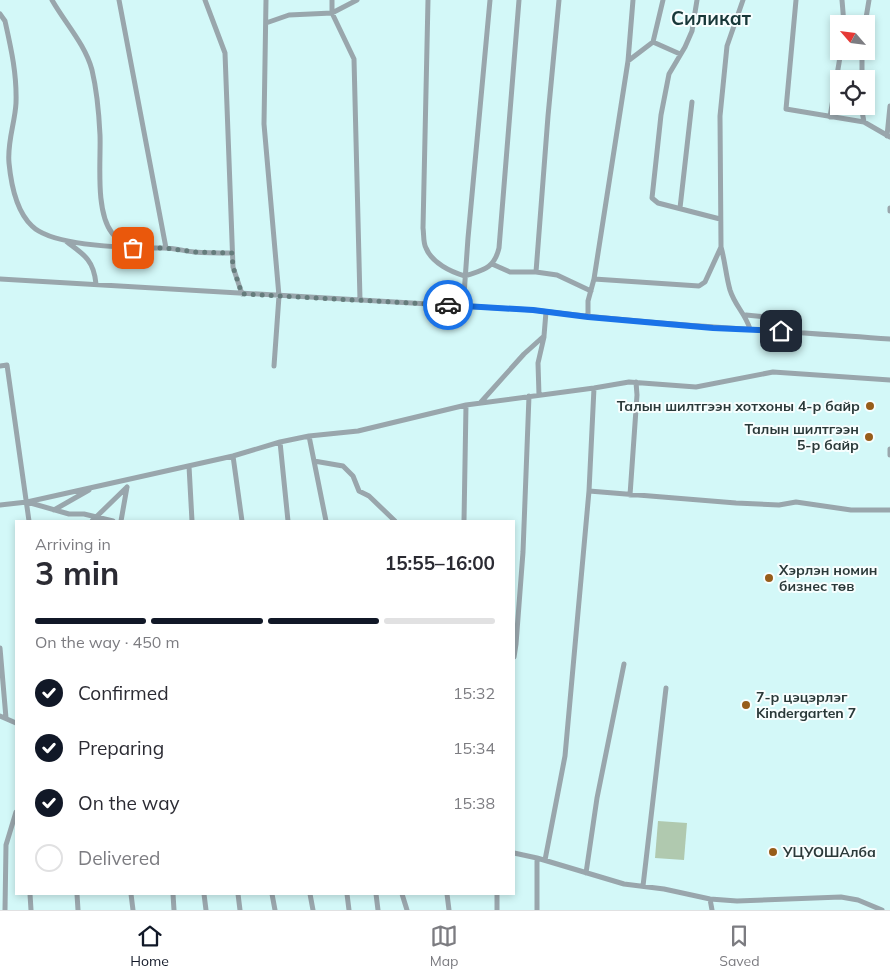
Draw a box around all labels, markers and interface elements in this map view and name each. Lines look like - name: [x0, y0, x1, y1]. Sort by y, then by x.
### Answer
- district label: Силикат: [671, 6, 752, 30]
- north arrow: [830, 15, 875, 60]
- map controls: [830, 15, 875, 115]
- button: locate: [830, 70, 875, 115]
- pin: [112, 227, 154, 269]
- icon: bag: [119, 234, 147, 262]
- courier: [423, 280, 473, 330]
- icon: car: [434, 291, 462, 319]
- pin: [760, 310, 802, 352]
- icon: home: [767, 317, 795, 345]
- place label: Талын шилтгээн хотхоны 4-р байр: [617, 397, 860, 415]
- marker: Талын шилтгээн хотхоны 4-р байр: [864, 400, 876, 412]
- place label: Талын шилтгээн 5-р байр: [744, 420, 859, 454]
- marker: Талын шилтгээн 5-р байр: [863, 431, 875, 443]
- text: Arriving in: [35, 534, 111, 554]
- text: 15:55–16:00: [385, 551, 495, 575]
- text: 3 min: [35, 553, 119, 593]
- place label: Хэрлэн номин бизнес төв: [778, 561, 877, 595]
- marker: Хэрлэн номин бизнес төв: [763, 572, 775, 584]
- text: On the way · 450 m: [35, 632, 180, 652]
- icon: check: [35, 679, 63, 707]
- text: Confirmed: [78, 681, 169, 705]
- text: 15:32: [453, 683, 495, 703]
- place label: 7-р цэцэрлэг Kindergarten 7: [756, 688, 856, 722]
- marker: 7-р цэцэрлэг Kindergarten 7: [740, 699, 752, 711]
- icon: check: [35, 734, 63, 762]
- text: Preparing: [78, 736, 164, 760]
- text: 15:34: [453, 738, 495, 758]
- icon: check: [35, 789, 63, 817]
- text: On the way: [78, 791, 180, 815]
- text: 15:38: [453, 793, 495, 813]
- place label: УЦУОШАлба: [782, 843, 876, 861]
- text: Delivered: [78, 846, 160, 870]
- marker: УЦУОШАлба: [767, 846, 779, 858]
- tab: Home: [130, 922, 169, 970]
- tab: Map: [430, 922, 459, 970]
- tab: Saved: [719, 922, 760, 970]

